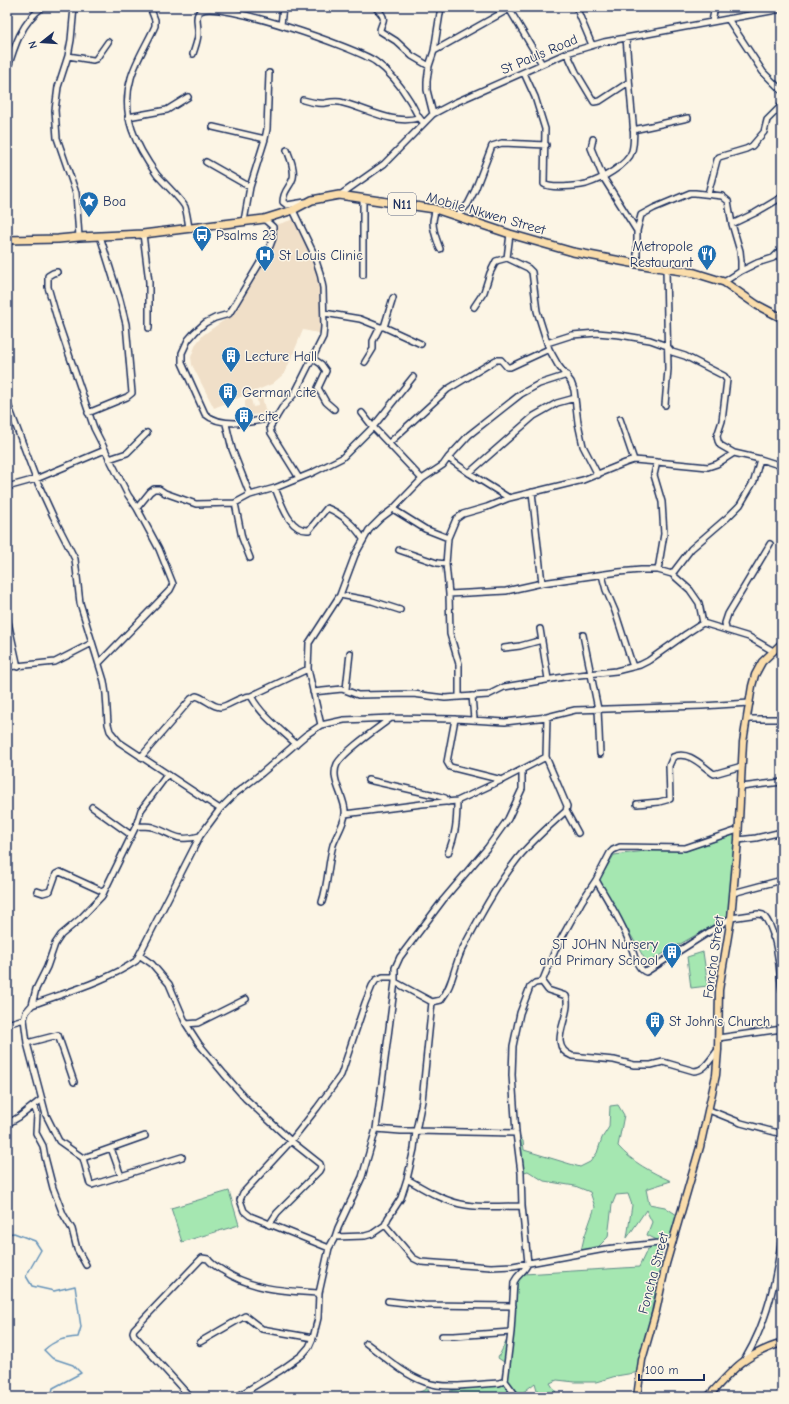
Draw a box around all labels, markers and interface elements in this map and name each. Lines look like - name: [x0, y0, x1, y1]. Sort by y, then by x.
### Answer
- north arrow: [22, 22, 62, 62]
- street label: St Pauls Road: [498, 31, 580, 78]
- text: N: [26, 39, 40, 50]
- street label: Mobile Nkwen Street: [424, 188, 548, 239]
- place icon: Boa: [78, 190, 100, 218]
- place label: Boa: [103, 193, 126, 210]
- road number: N11: [388, 193, 416, 215]
- bus stop icon: Psalms 23: [191, 224, 213, 252]
- place label: Psalms 23: [216, 227, 276, 244]
- place label: Metropole Restaurant: [630, 238, 694, 271]
- restaurant icon: Metropole Restaurant: [696, 243, 718, 271]
- hospital icon: St Louis Clinic: [254, 244, 276, 272]
- place label: St Louis Clinic: [279, 247, 363, 264]
- building icon: Lecture Hall: [220, 345, 242, 373]
- place label: Lecture Hall: [245, 348, 317, 365]
- building icon: German cite: [217, 381, 239, 409]
- place label: German cite: [242, 384, 316, 401]
- building icon: cite: [233, 405, 255, 433]
- place label: cite: [258, 408, 279, 425]
- street label: Foncha Street: [699, 913, 728, 1000]
- place label: ST JOHN Nursery and Primary School: [539, 936, 659, 969]
- building icon: ST JOHN Nursery and Primary School: [661, 941, 683, 969]
- building icon: St John's Church: [644, 1010, 666, 1038]
- place label: St John's Church: [669, 1013, 770, 1030]
- street label: Foncha Street: [634, 1230, 673, 1316]
- scale bar: [639, 1356, 704, 1382]
- text: 100 m: [645, 1363, 678, 1377]

